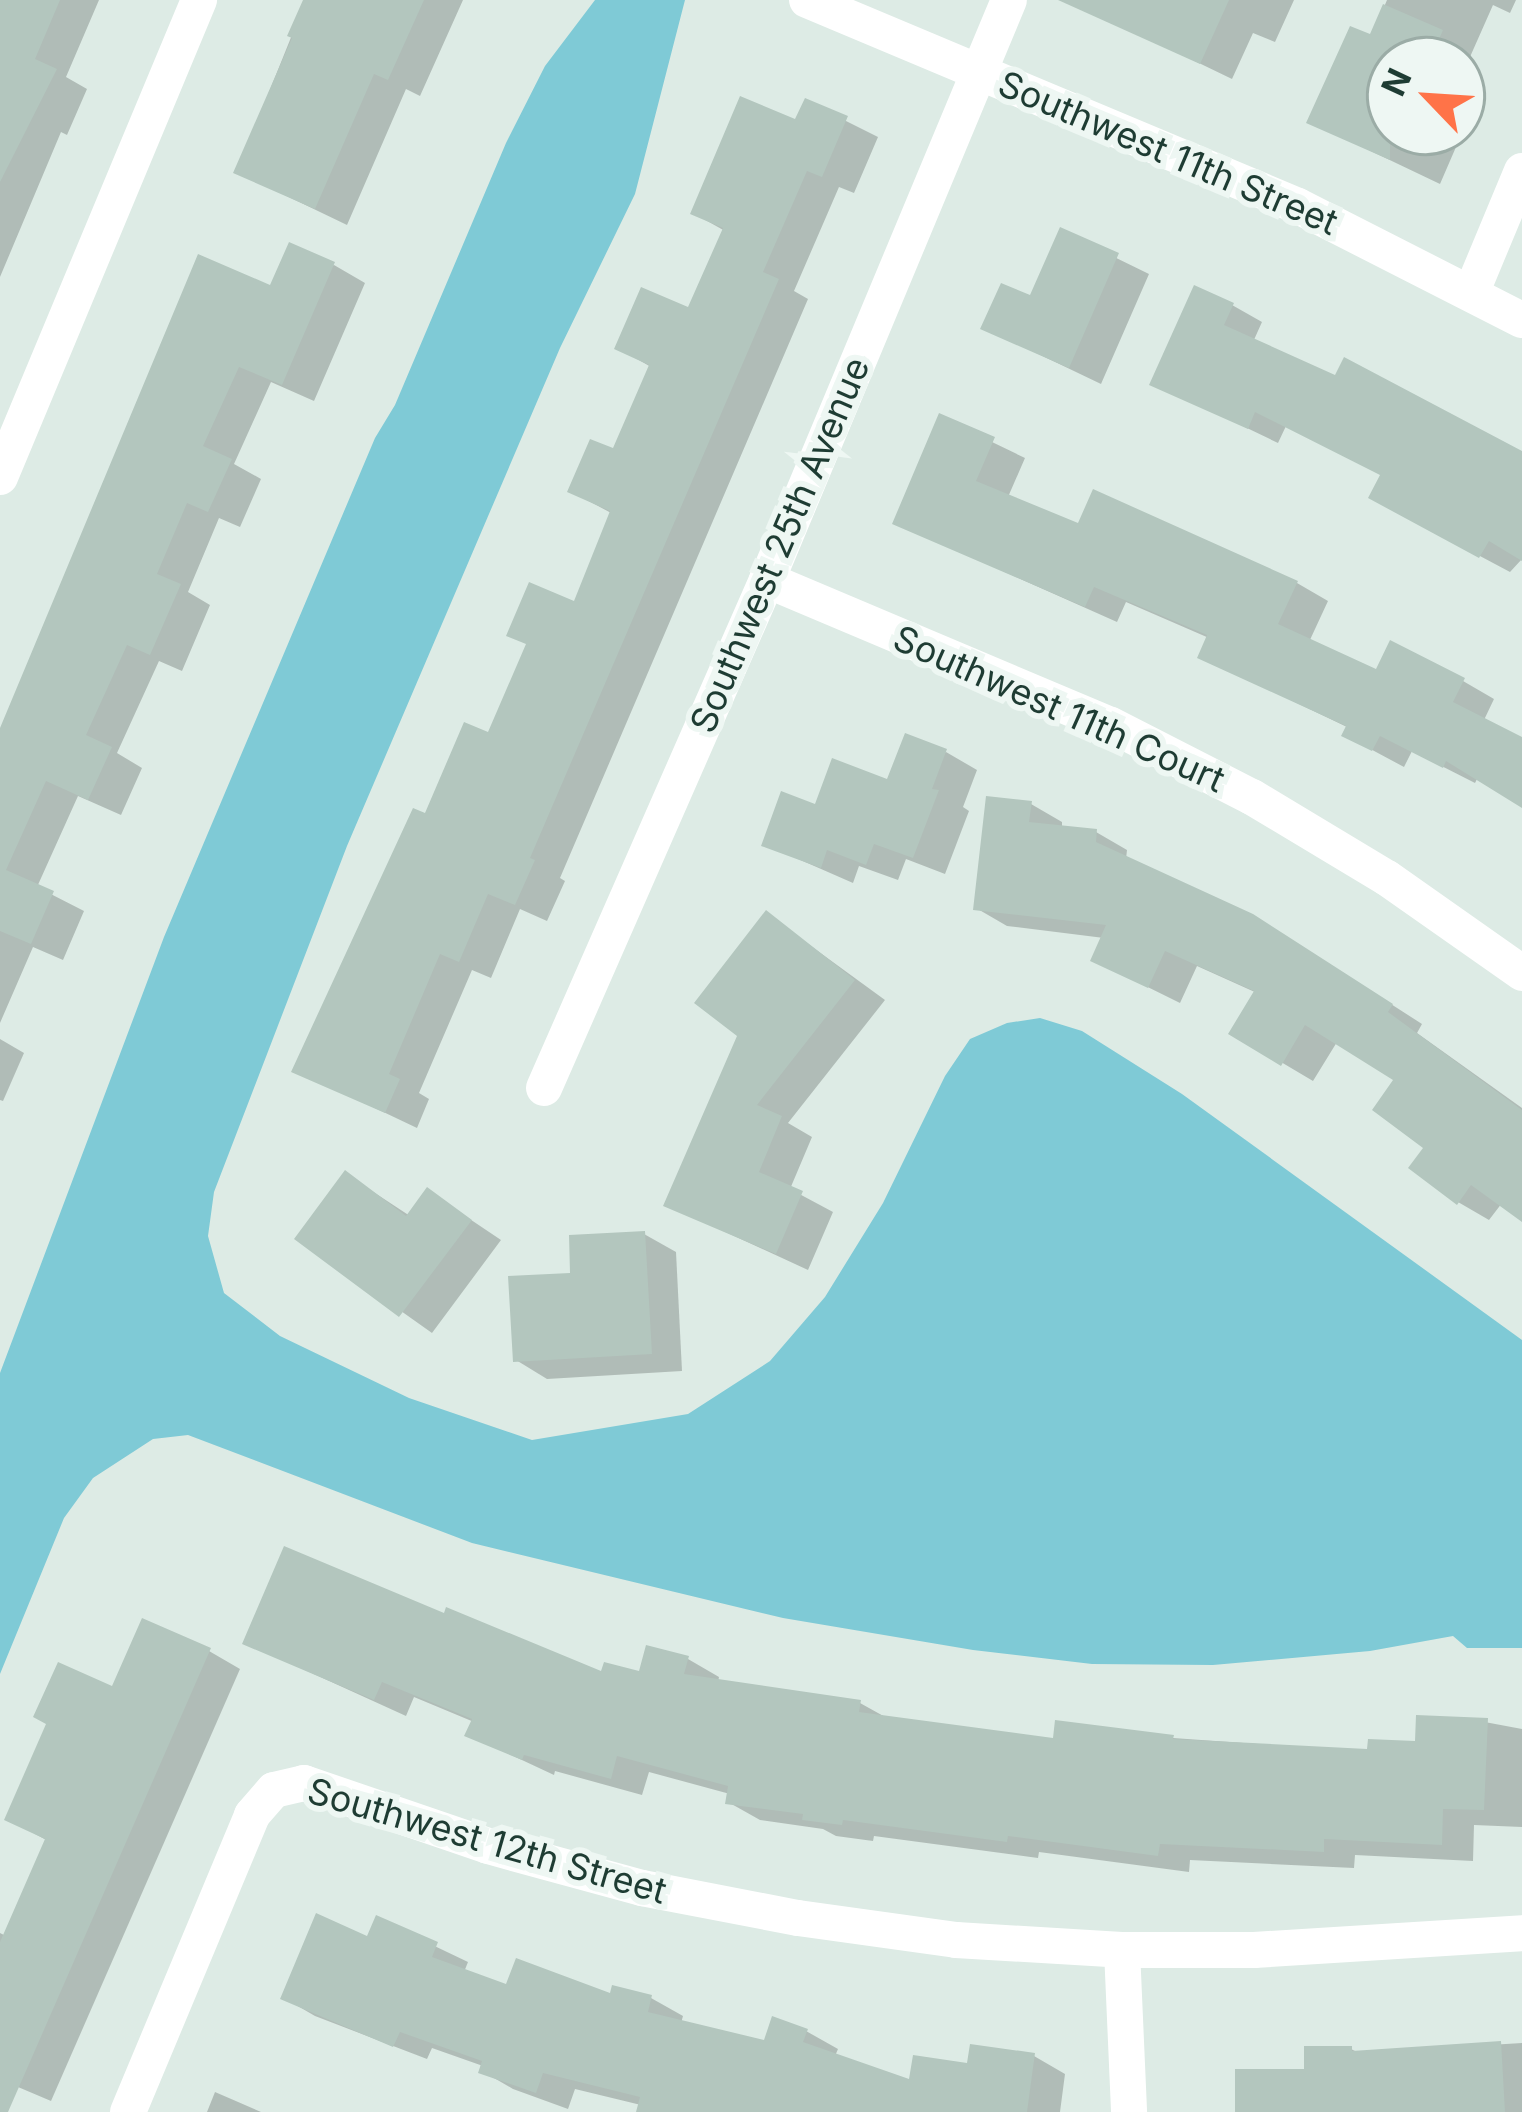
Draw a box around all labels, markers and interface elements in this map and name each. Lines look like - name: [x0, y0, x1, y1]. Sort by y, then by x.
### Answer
- north arrow: [1366, 36, 1486, 156]
- street label: Southwest 11th Street: [992, 62, 1344, 244]
- text: N: [1373, 62, 1420, 102]
- street label: Southwest 25th Avenue: [681, 351, 879, 739]
- street label: Southwest 11th Court: [887, 617, 1231, 801]
- street label: Southwest 12th Street: [303, 1769, 671, 1913]

